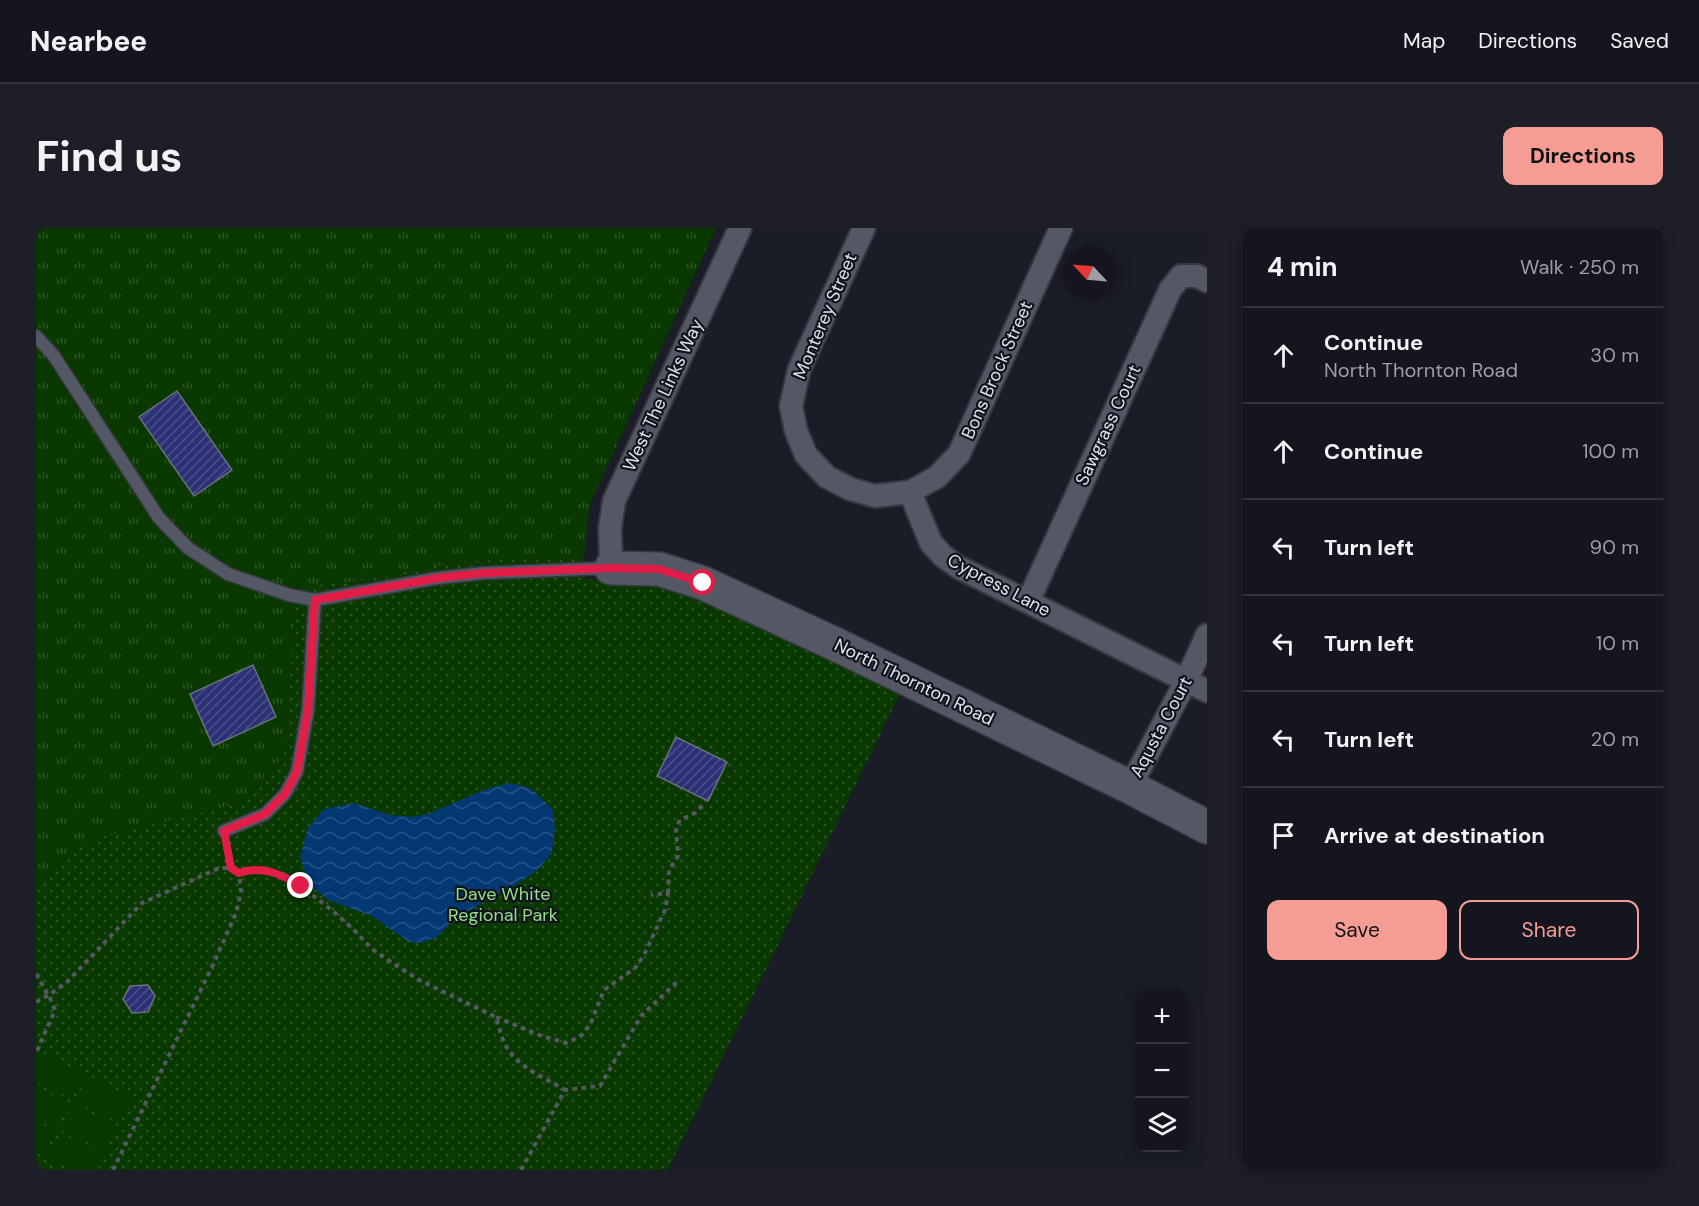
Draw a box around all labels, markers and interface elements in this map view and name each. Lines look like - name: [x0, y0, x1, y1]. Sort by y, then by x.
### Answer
- text: Nearbee: [30, 23, 147, 60]
- text: Map: [1403, 27, 1445, 55]
- text: Directions: [1478, 27, 1577, 55]
- text: Saved: [1610, 27, 1669, 55]
- button: Directions: [1503, 127, 1663, 185]
- text: Find us: [36, 129, 182, 184]
- north arrow: [1063, 246, 1117, 300]
- street label: Monterey Street: [788, 249, 862, 383]
- text: 4 min: [1267, 250, 1338, 284]
- text: Walk · 250 m: [1520, 254, 1639, 280]
- street label: Bons Brock Street: [956, 297, 1038, 443]
- street label: West The Links Way: [617, 315, 709, 475]
- text: Continue: [1324, 328, 1423, 357]
- icon: ahead: [1267, 339, 1300, 372]
- text: 30 m: [1590, 342, 1639, 368]
- text: North Thornton Road: [1324, 357, 1518, 383]
- street label: Sawgrass Court: [1070, 361, 1146, 489]
- icon: ahead: [1267, 435, 1300, 468]
- text: Continue: [1324, 437, 1423, 466]
- text: 100 m: [1582, 438, 1639, 464]
- icon: left: [1267, 531, 1300, 564]
- text: Turn left: [1324, 533, 1414, 562]
- text: 90 m: [1590, 534, 1639, 560]
- street label: Cypress Lane: [943, 548, 1055, 622]
- route start: [689, 569, 715, 595]
- icon: left: [1267, 627, 1300, 660]
- text: Turn left: [1324, 629, 1414, 658]
- text: 10 m: [1596, 630, 1639, 656]
- street label: North Thornton Road: [830, 633, 998, 731]
- street label: Aqusta Court: [1124, 672, 1198, 782]
- icon: left: [1267, 723, 1300, 756]
- text: Turn left: [1324, 725, 1414, 754]
- text: 20 m: [1591, 726, 1639, 752]
- icon: arrive: [1267, 819, 1300, 852]
- text: Arrive at destination: [1324, 821, 1545, 850]
- route end: [287, 872, 313, 898]
- park label: Dave White Regional Park: [448, 882, 558, 927]
- button: Save: [1267, 900, 1447, 960]
- button: Share: [1459, 900, 1639, 960]
- map controls: [1135, 990, 1189, 1152]
- button: +: [1135, 990, 1189, 1044]
- button: −: [1135, 1044, 1189, 1098]
- button: layers: [1135, 1098, 1189, 1152]

